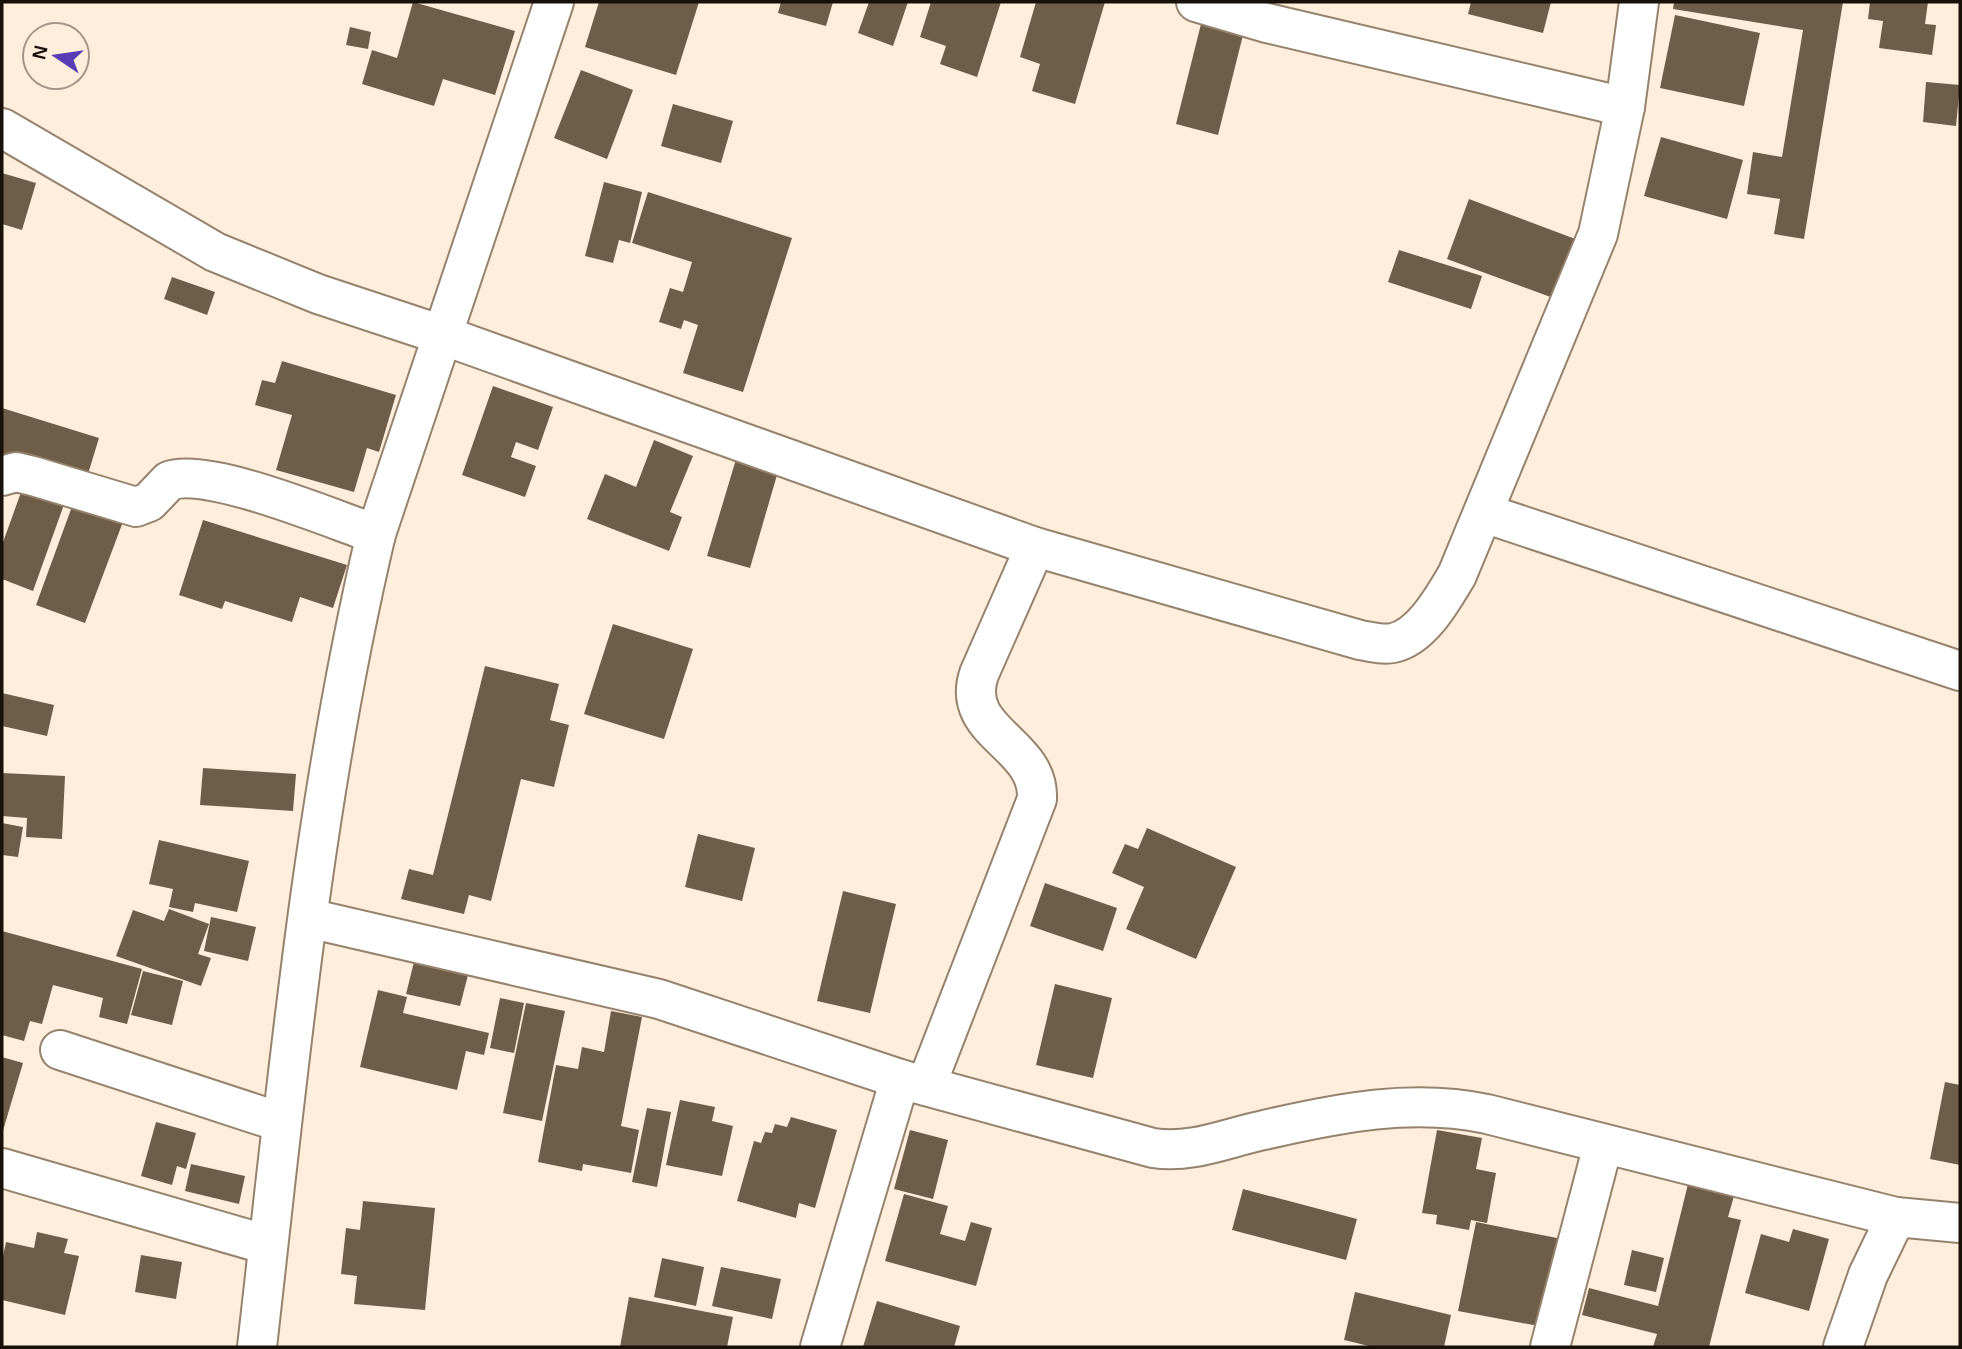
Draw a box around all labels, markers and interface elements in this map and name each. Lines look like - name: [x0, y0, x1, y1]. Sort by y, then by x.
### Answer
- north arrow: [21, 21, 91, 91]
- text: N: [28, 43, 52, 61]

